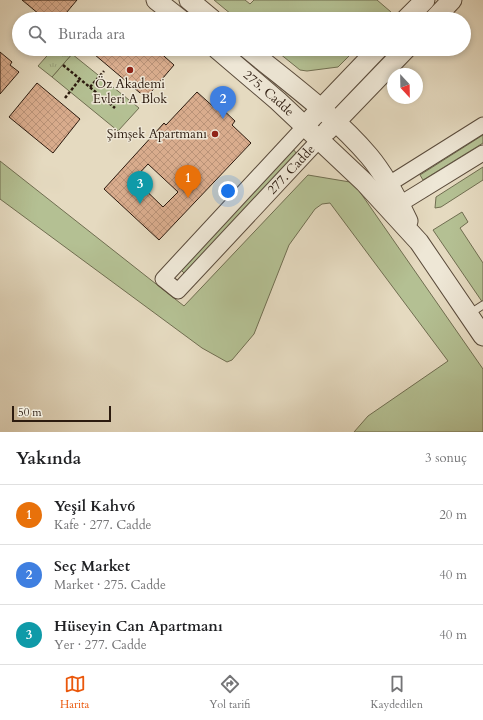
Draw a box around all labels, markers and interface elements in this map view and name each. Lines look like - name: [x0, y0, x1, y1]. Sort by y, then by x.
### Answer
- search box: [12, 12, 471, 56]
- icon: search: [26, 23, 48, 45]
- text: Burada ara: [58, 24, 125, 44]
- marker: Öz Akademi Evleri A Blok: [125, 65, 135, 75]
- street label: 275. Cadde: [239, 66, 298, 121]
- north arrow: [387, 68, 423, 104]
- place label: Öz Akademi Evleri A Blok: [93, 75, 167, 108]
- pin: 2: [210, 86, 236, 119]
- place label: Şimşek Apartmanı: [107, 125, 207, 143]
- marker: Şimşek Apartmanı: [210, 129, 220, 139]
- street label: 277. Cadde: [264, 141, 319, 199]
- pin: 1: [175, 165, 201, 198]
- pin: 3: [127, 171, 153, 204]
- your location: [218, 181, 238, 201]
- scale bar: [12, 404, 111, 423]
- text: 50 m: [18, 405, 42, 420]
- text: Yakında: [16, 447, 81, 470]
- text: 3 sonuç: [425, 449, 467, 467]
- text: Yeşil Kahv6: [54, 496, 135, 516]
- text: 1: [26, 506, 32, 524]
- text: 20 m: [439, 506, 467, 524]
- text: Kafe · 277. Cadde: [54, 516, 152, 534]
- text: Seç Market: [54, 556, 130, 576]
- text: 2: [26, 566, 32, 584]
- text: 40 m: [439, 566, 467, 584]
- text: Market · 275. Cadde: [54, 576, 166, 594]
- text: Hüseyin Can Apartmanı: [54, 616, 223, 636]
- text: 3: [26, 626, 32, 644]
- text: 40 m: [439, 626, 467, 644]
- text: Yer · 277. Cadde: [54, 636, 147, 654]
- tab: Harita: [60, 673, 89, 712]
- tab: Yol tarifi: [209, 673, 251, 712]
- tab: Kaydedilen: [370, 673, 423, 712]

